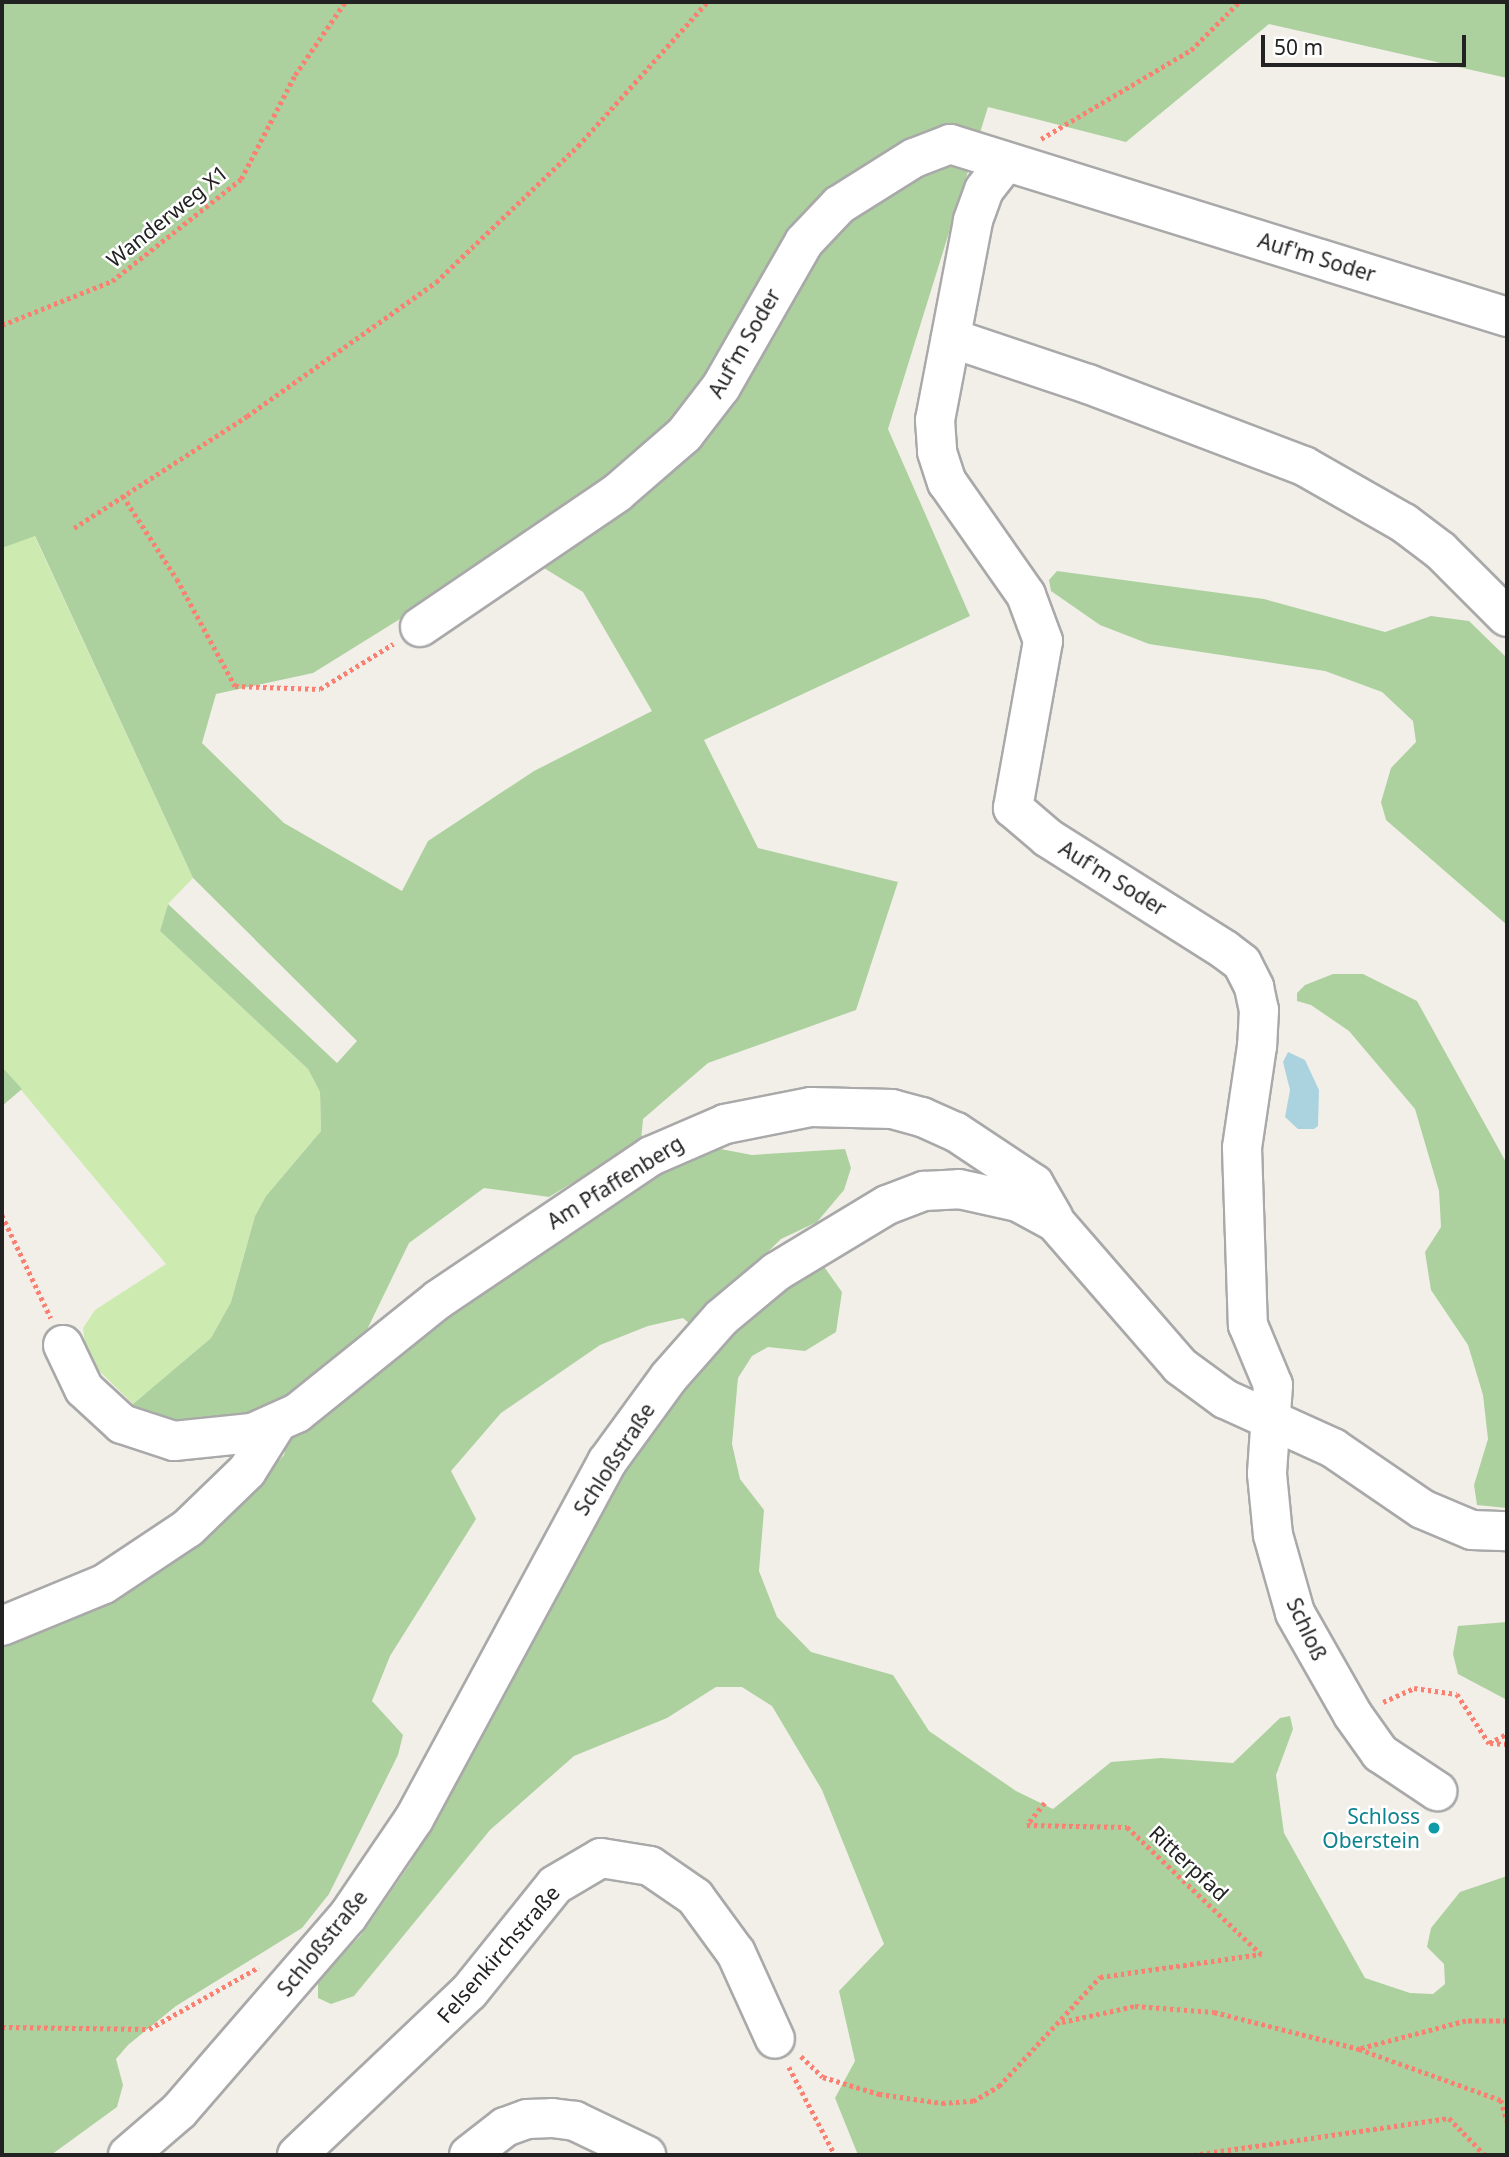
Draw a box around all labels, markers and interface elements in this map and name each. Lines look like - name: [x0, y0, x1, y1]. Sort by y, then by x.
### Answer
- scale bar: [1264, 21, 1469, 65]
- text: 50 m: [1274, 33, 1323, 61]
- street label: Wanderweg X1: [101, 160, 233, 272]
- street label: Auf'm Soder: [1255, 227, 1379, 287]
- street label: Auf'm Soder: [703, 284, 785, 402]
- street label: Auf'm Soder: [1055, 835, 1171, 921]
- street label: Am Pfaffenberg: [542, 1130, 688, 1234]
- street label: Schloßstraße: [568, 1398, 660, 1520]
- street label: Schloß: [1282, 1594, 1332, 1664]
- place label: Schloss Oberstein: [1322, 1803, 1420, 1853]
- street label: Ritterpfad: [1144, 1820, 1234, 1906]
- marker: Schloss Oberstein: [1426, 1820, 1442, 1836]
- street label: Felsenkirchstraße: [431, 1880, 565, 2028]
- street label: Schloßstraße: [272, 1885, 372, 2001]

